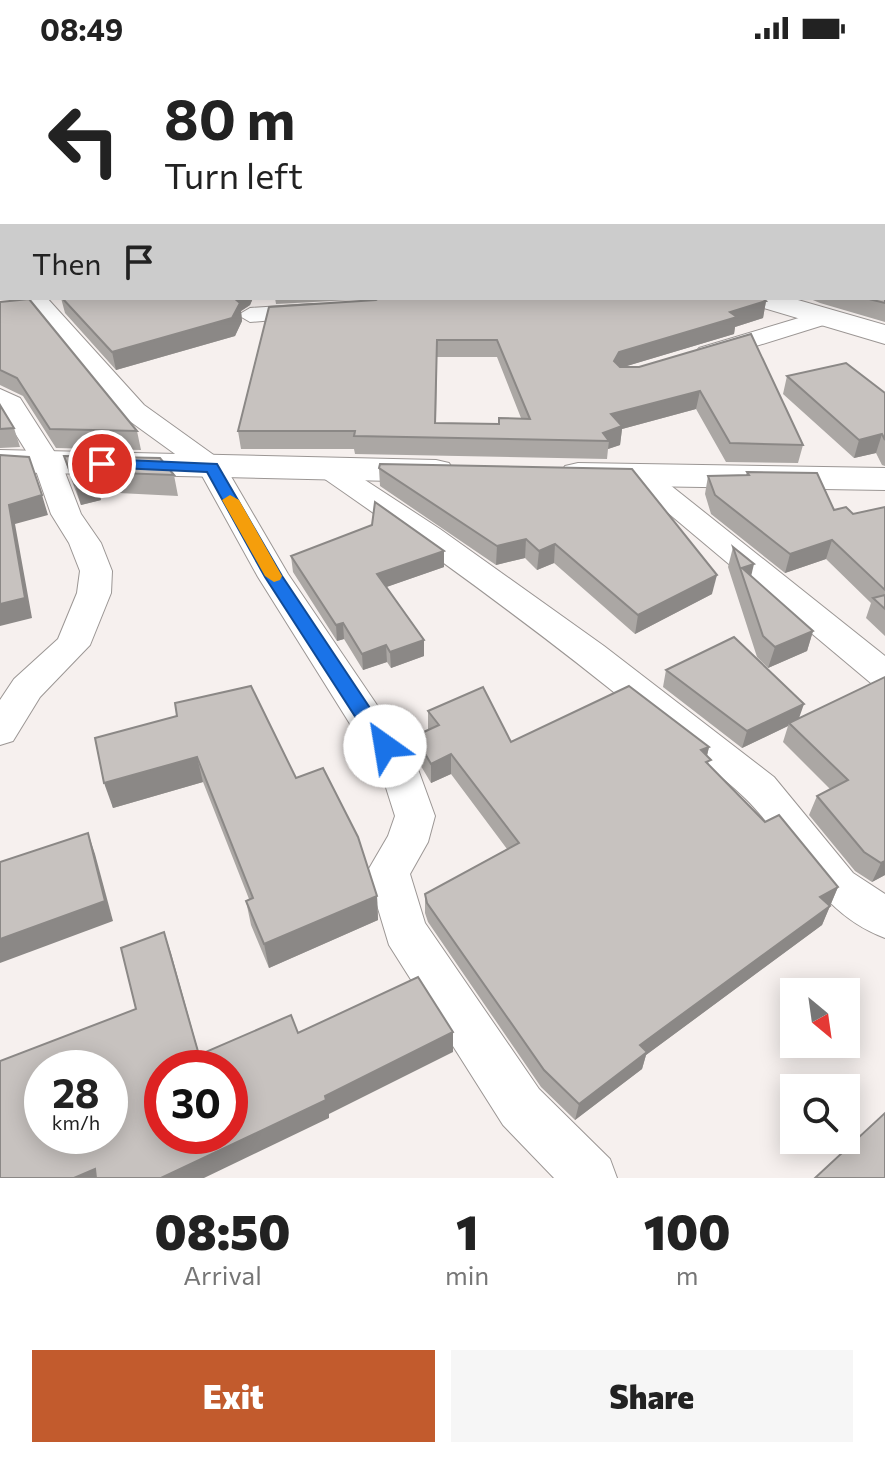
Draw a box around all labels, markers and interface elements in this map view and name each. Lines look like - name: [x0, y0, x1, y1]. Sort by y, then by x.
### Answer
- text: 08:49: [40, 10, 123, 47]
- text: 80 m: [164, 83, 295, 152]
- icon: left: [32, 88, 136, 192]
- text: Turn left: [164, 152, 303, 196]
- icon: arrive: [117, 240, 161, 284]
- text: Then: [32, 244, 101, 281]
- pin: [68, 430, 136, 498]
- icon: arrive: [80, 442, 124, 486]
- position arrow: [343, 704, 427, 788]
- north arrow: [780, 978, 860, 1058]
- map controls: [780, 978, 860, 1154]
- speed limit sign: 30: [144, 1050, 248, 1154]
- text: 28: [52, 1067, 100, 1116]
- button: search: [780, 1074, 860, 1154]
- text: km/h: [52, 1110, 100, 1134]
- text: 08:50: [154, 1201, 291, 1260]
- text: 1: [456, 1201, 478, 1260]
- text: 100: [644, 1201, 731, 1260]
- text: Arrival: [183, 1259, 262, 1290]
- text: min: [445, 1259, 489, 1290]
- text: m: [676, 1259, 698, 1290]
- button: Exit: [32, 1350, 435, 1442]
- button: Share: [451, 1350, 853, 1442]

